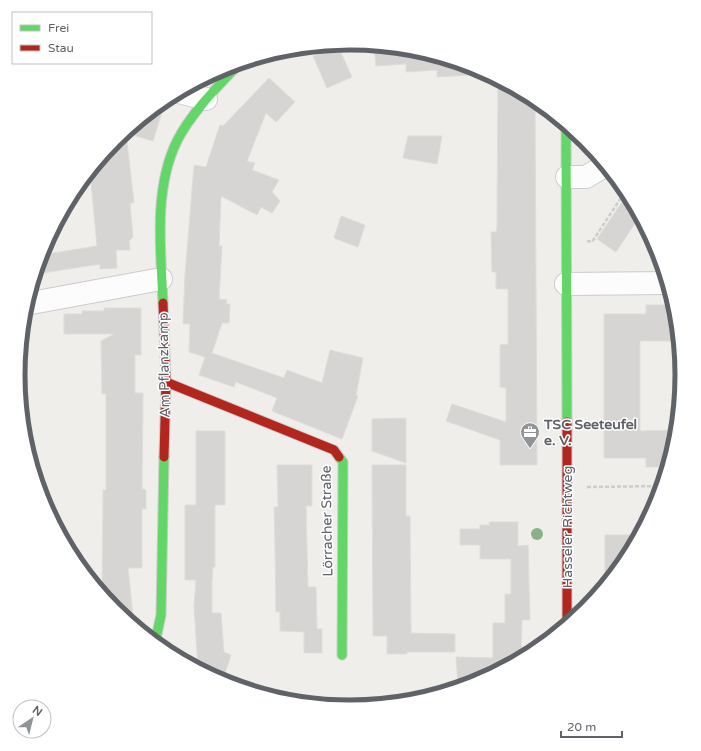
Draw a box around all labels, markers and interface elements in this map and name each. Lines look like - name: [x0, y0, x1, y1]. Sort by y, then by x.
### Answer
- legend: [12, 12, 152, 64]
- text: Frei: [48, 21, 69, 35]
- text: Stau: [48, 41, 74, 55]
- street label: Am Pflanzkamp: [155, 312, 173, 418]
- place label: TSC Seeteufel e. V.: [543, 416, 637, 449]
- office icon: TSC Seeteufel e. V.: [519, 421, 541, 449]
- street label: Lörracher Straße: [318, 465, 336, 577]
- street label: Hasseler Richtweg: [559, 466, 576, 588]
- north arrow: [12, 699, 52, 739]
- text: N: [30, 703, 45, 719]
- scale bar: [561, 713, 622, 739]
- text: 20 m: [567, 720, 596, 734]

